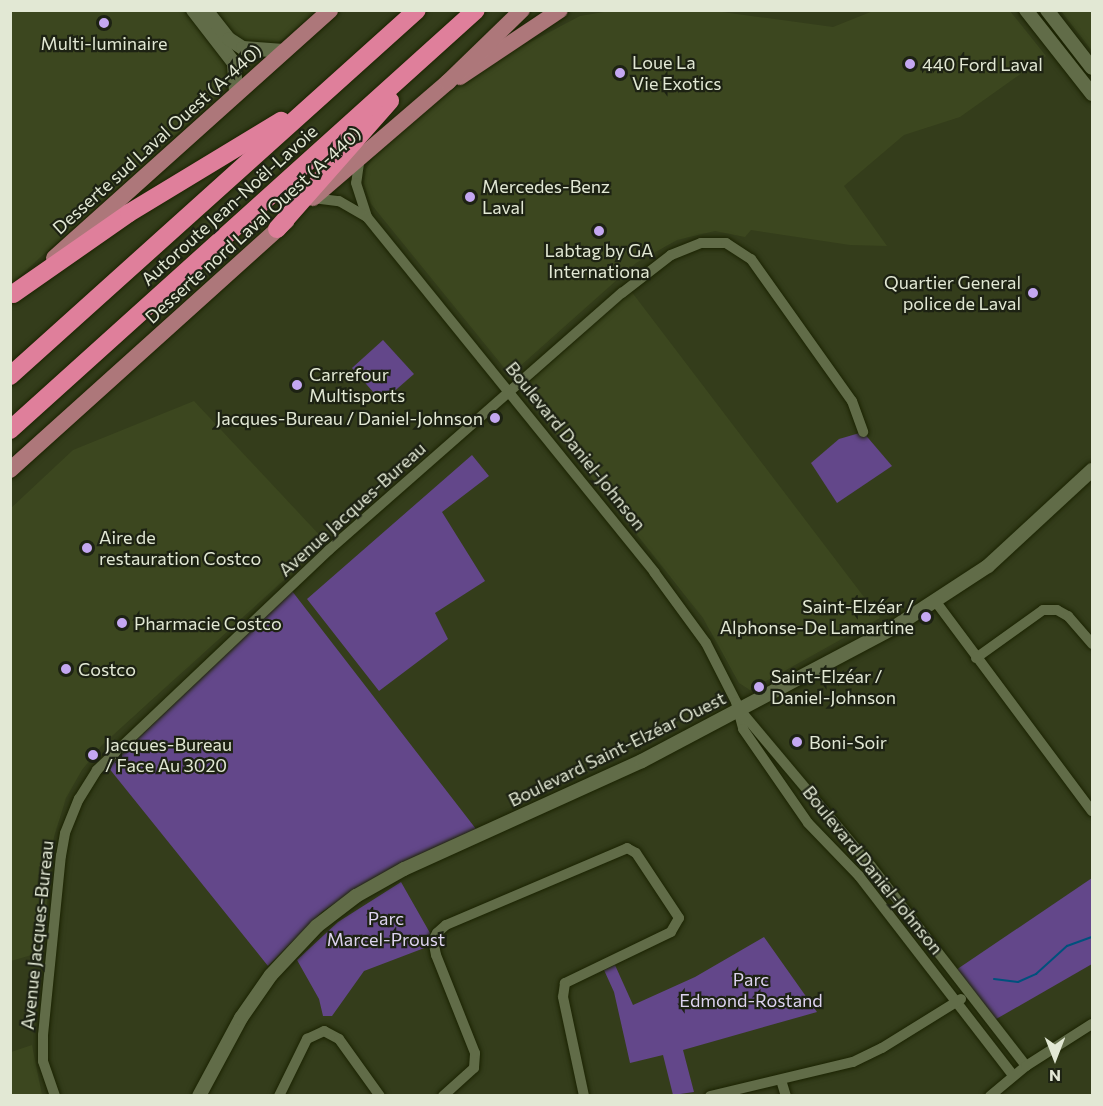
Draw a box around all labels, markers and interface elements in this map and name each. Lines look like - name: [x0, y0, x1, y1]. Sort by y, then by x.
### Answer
- marker: Multi-luminaire: [97, 16, 111, 30]
- place label: Multi-luminaire: [40, 32, 168, 54]
- street label: Desserte sud Laval Ouest (A-440): [48, 39, 266, 239]
- place label: Loue La Vie Exotics: [632, 52, 721, 94]
- place label: 440 Ford Laval: [922, 53, 1043, 75]
- marker: 440 Ford Laval: [903, 57, 917, 71]
- marker: Loue La Vie Exotics: [613, 66, 627, 80]
- street label: Autoroute Jean-Noël-Lavoie: [136, 120, 322, 290]
- street label: Desserte nord Laval Ouest (A-440): [140, 122, 366, 328]
- place label: Mercedes-Benz Laval: [482, 176, 610, 219]
- marker: Mercedes-Benz Laval: [463, 190, 477, 204]
- marker: Labtag by GA Internationa: [592, 224, 606, 238]
- place label: Labtag by GA Internationa: [544, 240, 654, 282]
- place label: Quartier General police de Laval: [884, 272, 1021, 314]
- marker: Quartier General police de Laval: [1026, 286, 1040, 300]
- street label: Boulevard Daniel-Johnson: [501, 357, 651, 535]
- place label: Carrefour Multisports: [309, 364, 405, 406]
- marker: Carrefour Multisports: [290, 378, 304, 392]
- place label: Jacques-Bureau / Daniel-Johnson: [216, 407, 483, 429]
- marker: Jacques-Bureau / Daniel-Johnson: [488, 411, 502, 425]
- street label: Avenue Jacques-Bureau: [274, 437, 430, 581]
- place label: Aire de restauration Costco: [99, 527, 261, 570]
- marker: Aire de restauration Costco: [80, 541, 94, 555]
- place label: Saint-Elzéar / Alphonse-De Lamartine: [720, 596, 914, 638]
- marker: Saint-Elzéar / Alphonse-De Lamartine: [919, 610, 933, 624]
- place label: Pharmacie Costco: [134, 612, 282, 634]
- marker: Pharmacie Costco: [115, 616, 129, 630]
- place label: Costco: [78, 658, 136, 680]
- marker: Costco: [59, 662, 73, 676]
- place label: Saint-Elzéar / Daniel-Johnson: [771, 666, 896, 708]
- marker: Saint-Elzéar / Daniel-Johnson: [752, 680, 766, 694]
- street label: Boulevard Saint-Elzéar Ouest: [505, 687, 729, 811]
- place label: Boni-Soir: [809, 731, 887, 753]
- place label: Jacques-Bureau / Face Au 3020: [105, 734, 232, 777]
- marker: Boni-Soir: [790, 735, 804, 749]
- marker: Jacques-Bureau / Face Au 3020: [86, 748, 100, 762]
- street label: Boulevard Daniel-Johnson: [798, 781, 948, 959]
- street label: Avenue Jacques-Bureau: [16, 839, 58, 1031]
- park label: Parc Marcel-Proust: [327, 908, 445, 950]
- park label: Parc Edmond-Rostand: [679, 969, 823, 1012]
- north arrow: [1025, 1028, 1085, 1088]
- text: N: [1049, 1067, 1061, 1086]

